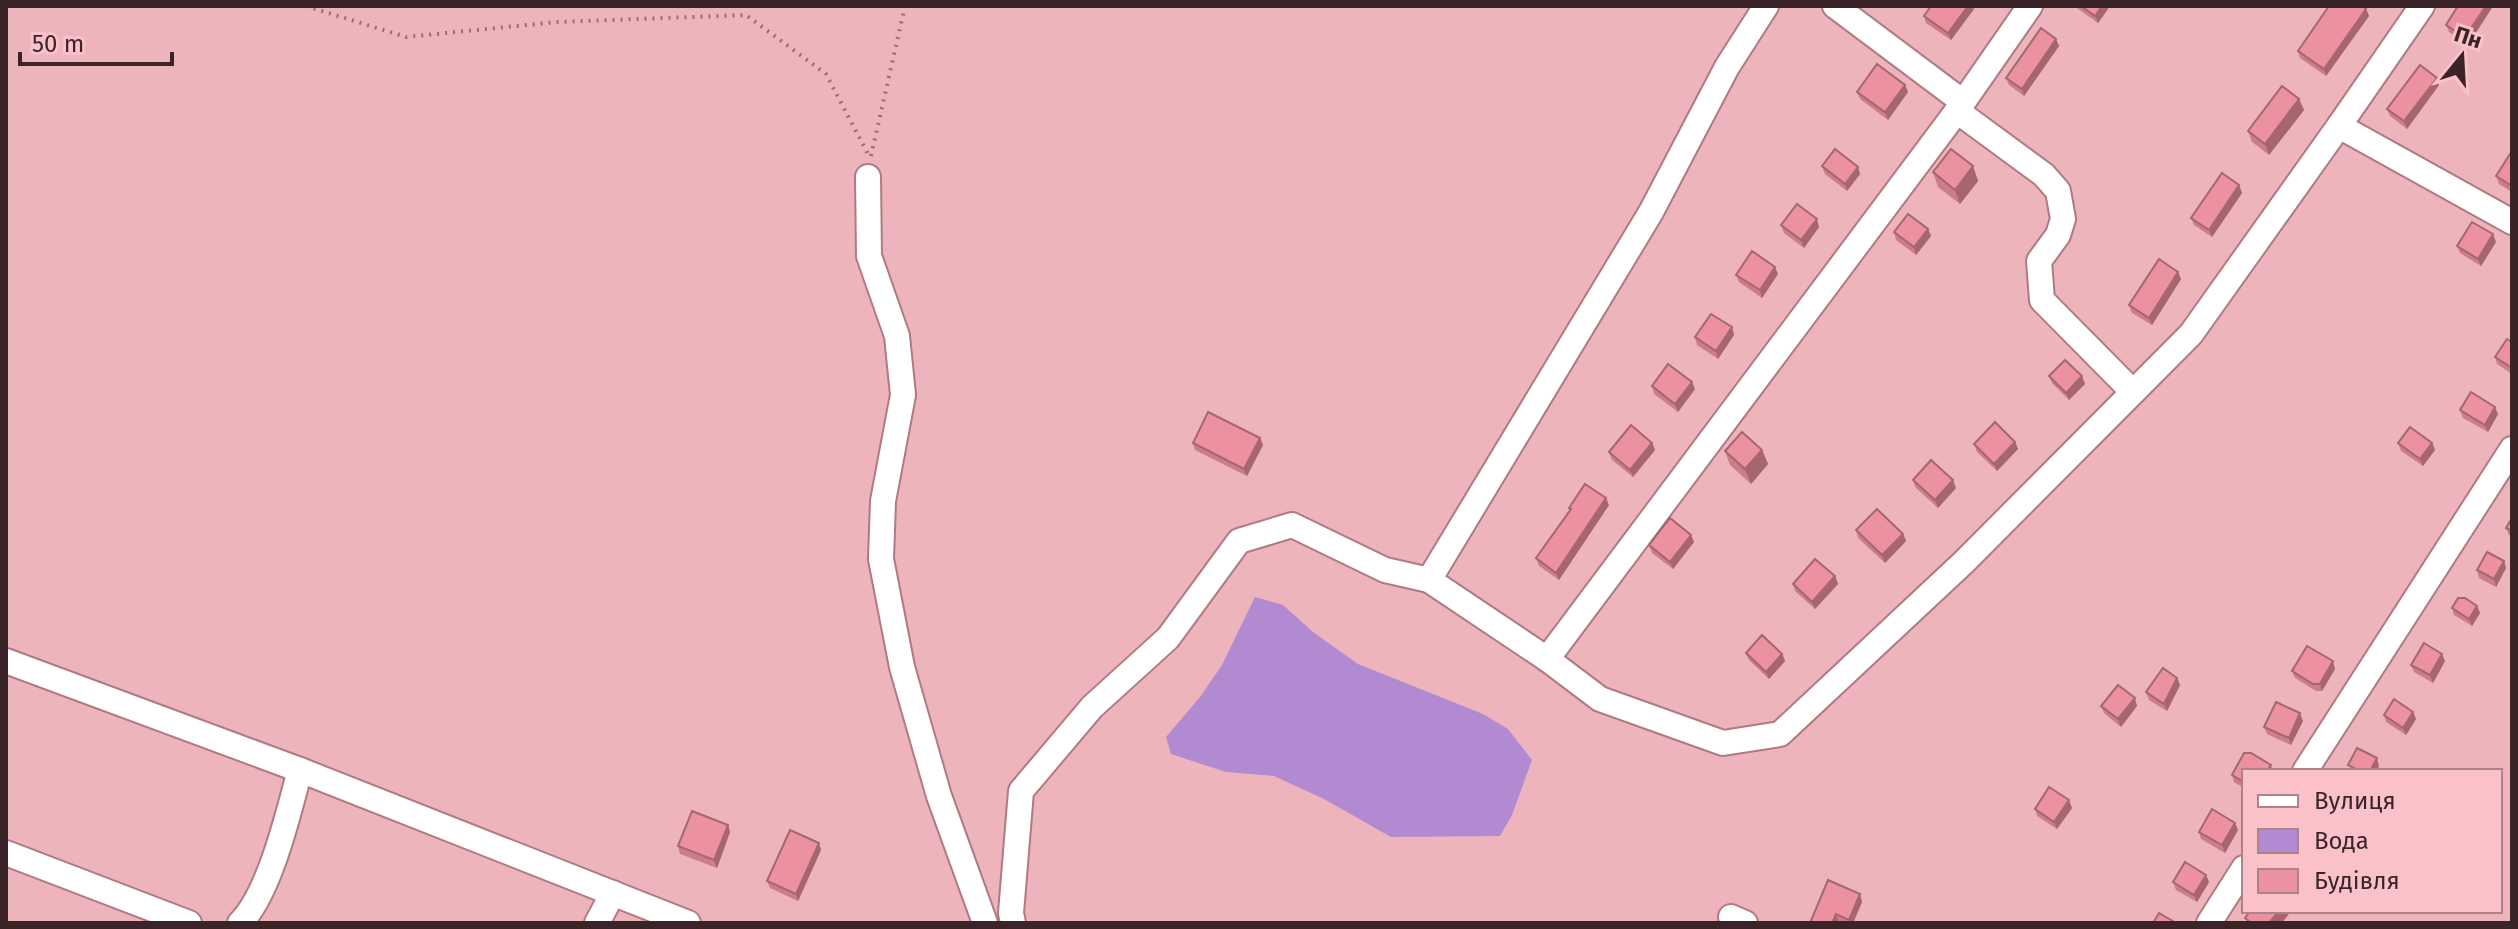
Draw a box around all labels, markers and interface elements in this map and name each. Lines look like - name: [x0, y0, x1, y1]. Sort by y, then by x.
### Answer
- scale bar: [20, 16, 172, 66]
- north arrow: [2422, 16, 2502, 96]
- text: Пн: [2451, 20, 2485, 55]
- text: 50 m: [32, 30, 84, 58]
- legend: [2242, 769, 2502, 913]
- text: Вулиця: [2314, 787, 2396, 815]
- text: Вода: [2314, 827, 2369, 855]
- text: Будівля: [2314, 867, 2400, 895]

